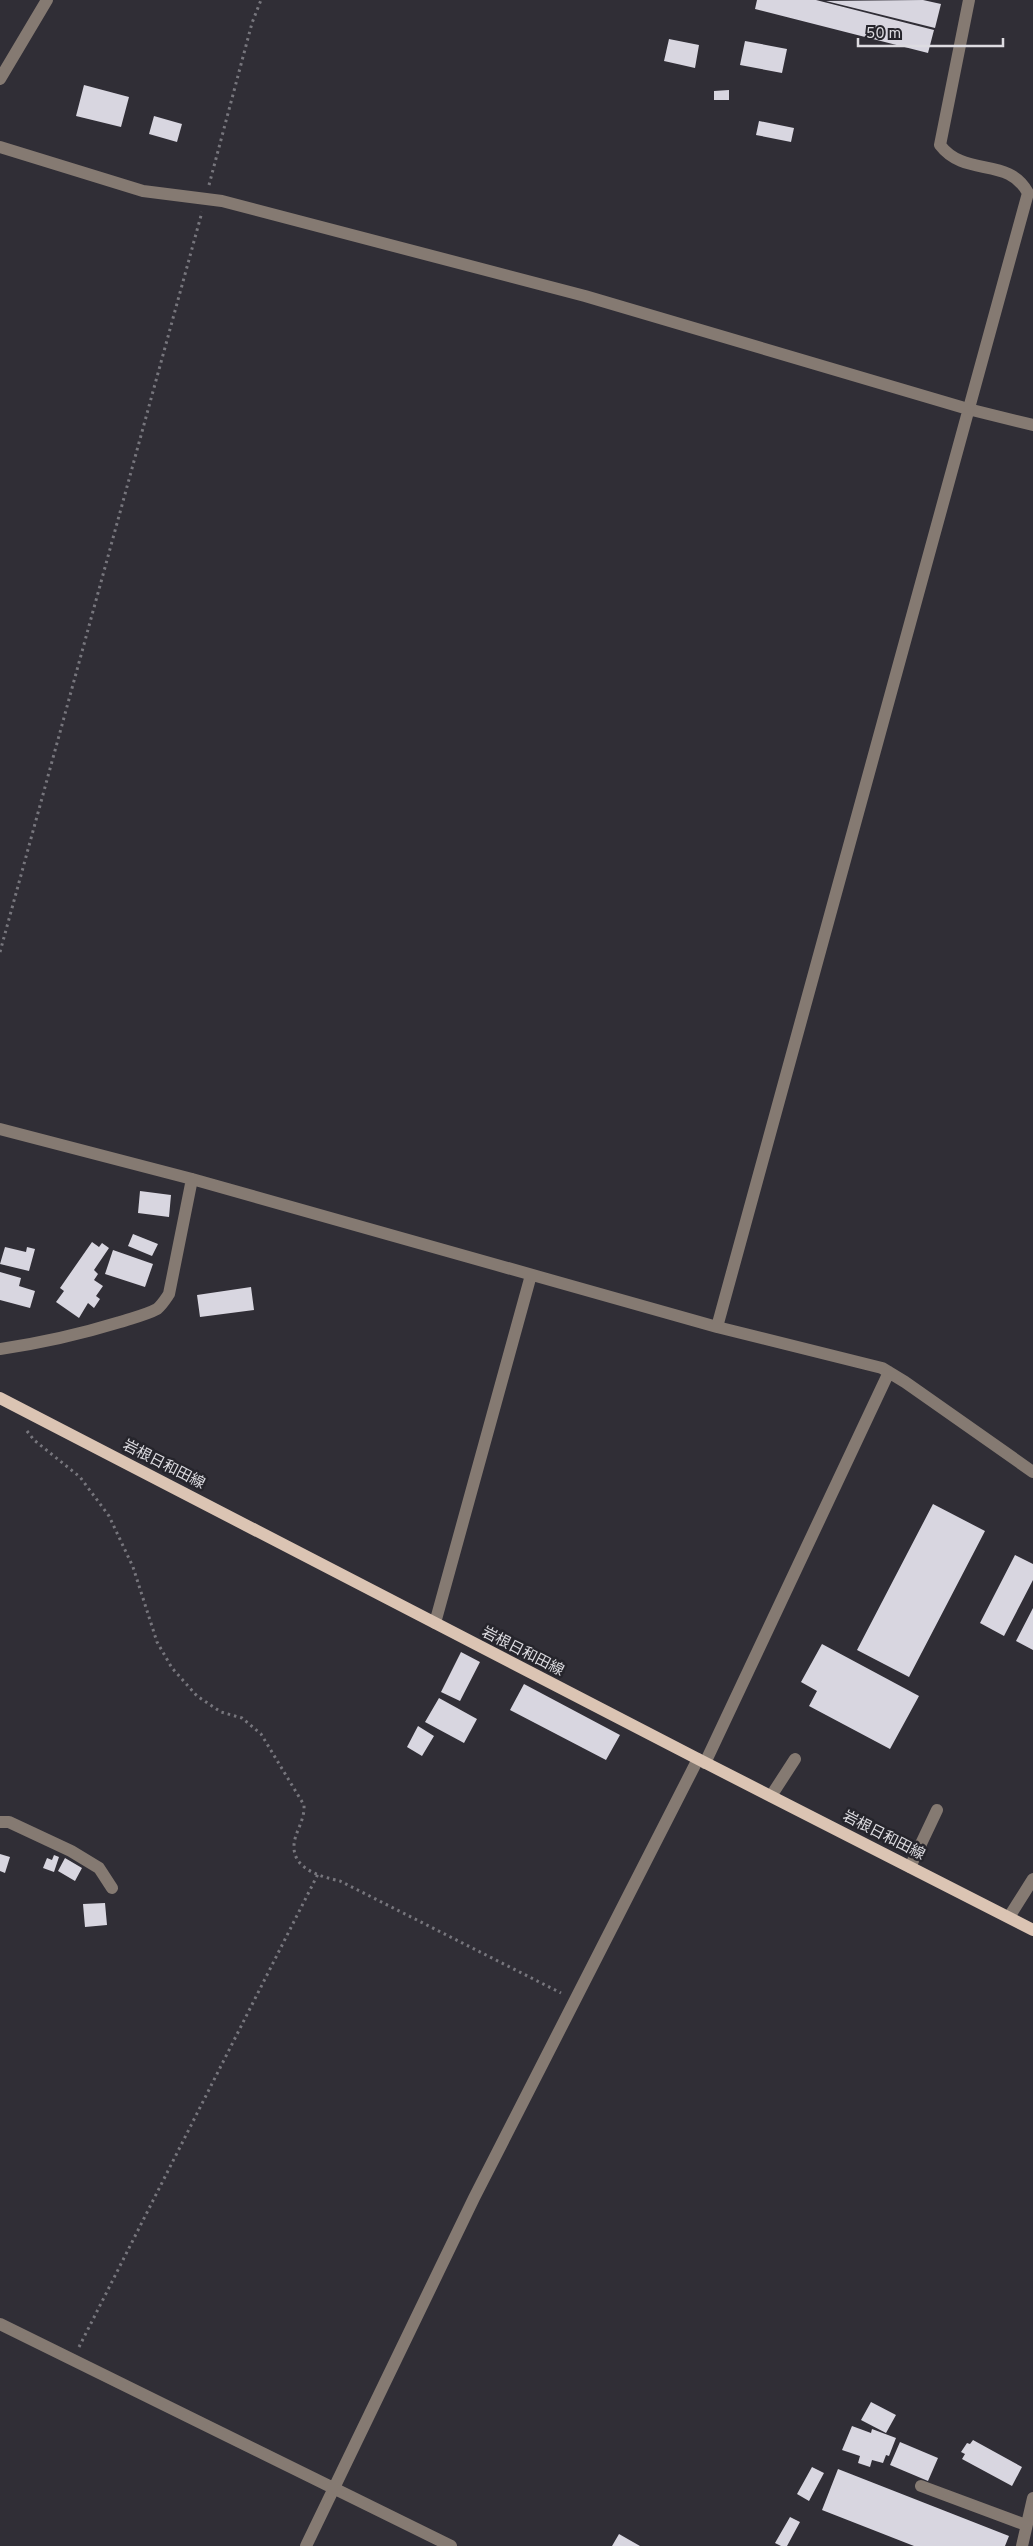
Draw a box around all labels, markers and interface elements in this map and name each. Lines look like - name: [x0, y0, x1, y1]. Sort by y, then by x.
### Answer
- scale bar: [858, 15, 1003, 47]
- text: 50 m: [866, 25, 901, 44]
- street label: 岩根日和田線: [119, 1436, 208, 1494]
- street label: 岩根日和田線: [478, 1623, 567, 1681]
- street label: 岩根日和田線: [839, 1807, 928, 1865]

